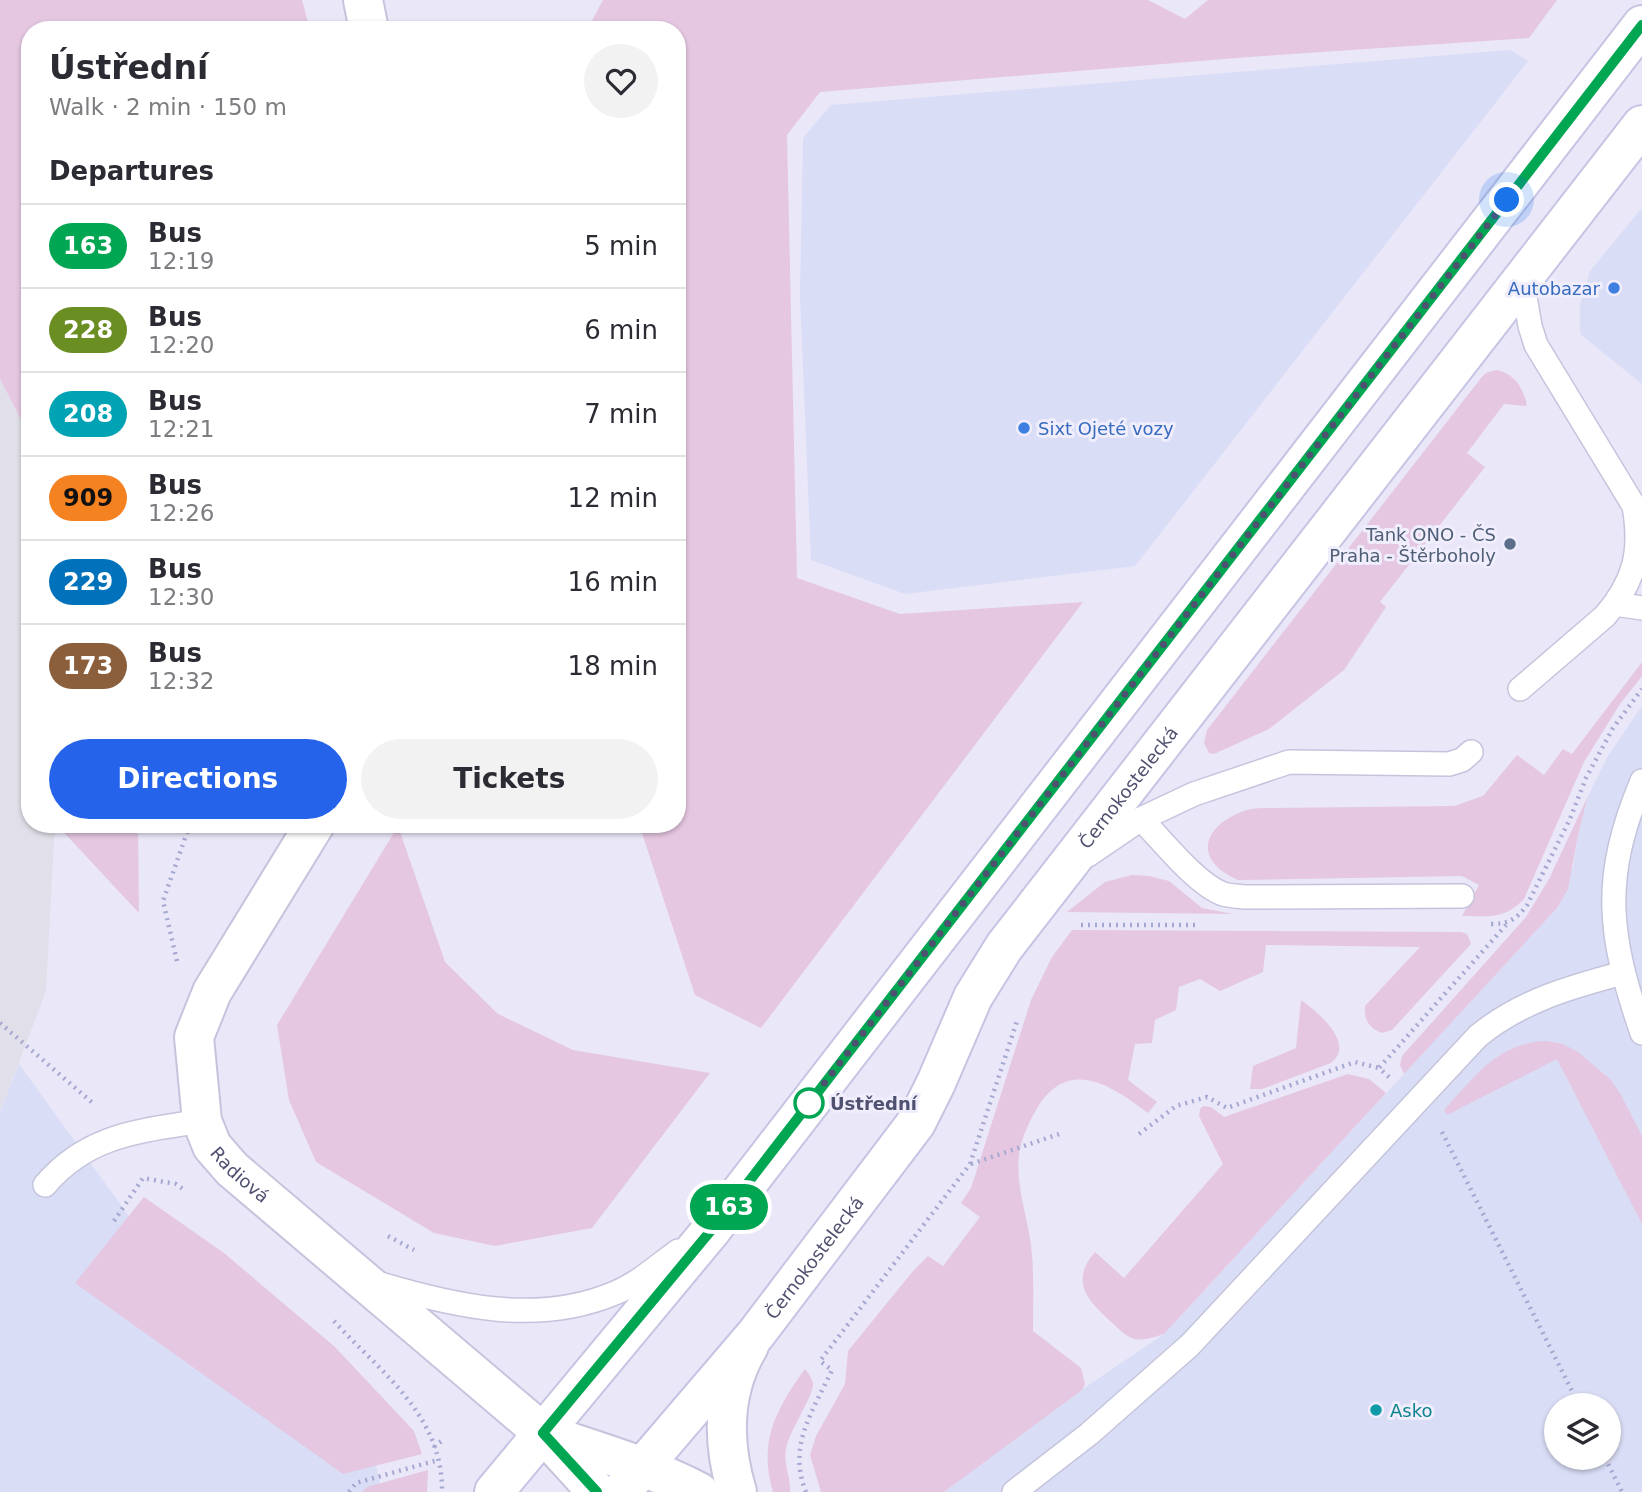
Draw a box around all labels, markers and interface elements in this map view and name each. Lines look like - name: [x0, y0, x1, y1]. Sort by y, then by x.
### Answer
- button: heart: [584, 44, 658, 118]
- text: Ústřední: [49, 48, 208, 87]
- text: Walk · 2 min · 150 m: [49, 94, 287, 120]
- text: Departures: [49, 156, 214, 186]
- your location: [1489, 182, 1524, 217]
- text: Bus: [148, 218, 202, 248]
- text: 5 min: [584, 231, 658, 261]
- text: 163: [63, 232, 113, 260]
- text: 12:19: [148, 248, 214, 274]
- place label: Autobazar: [1508, 278, 1601, 299]
- marker: Autobazar: [1606, 280, 1622, 296]
- text: Bus: [148, 302, 202, 332]
- text: 6 min: [584, 315, 658, 345]
- text: 228: [63, 316, 113, 344]
- text: 12:20: [148, 332, 214, 358]
- text: Bus: [148, 386, 202, 416]
- text: 7 min: [584, 399, 658, 429]
- text: 208: [63, 400, 113, 428]
- text: 12:21: [148, 416, 214, 442]
- place label: Sixt Ojeté vozy: [1038, 418, 1174, 439]
- marker: Sixt Ojeté vozy: [1016, 420, 1032, 436]
- text: Bus: [148, 470, 202, 500]
- text: 12 min: [568, 483, 658, 513]
- text: 909: [63, 484, 113, 512]
- text: 12:26: [148, 500, 214, 526]
- place label: Tank ONO - ČS Praha - Štěrboholy: [1329, 524, 1496, 566]
- marker: Tank ONO - ČS Praha - Štěrboholy: [1502, 536, 1518, 552]
- text: Bus: [148, 554, 202, 584]
- text: 16 min: [568, 567, 658, 597]
- text: 229: [63, 568, 113, 596]
- text: 12:30: [148, 584, 214, 610]
- text: Bus: [148, 638, 202, 668]
- text: 18 min: [568, 651, 658, 681]
- text: 173: [63, 652, 113, 680]
- text: 12:32: [148, 668, 214, 694]
- street label: Černokostelecká: [1074, 722, 1182, 852]
- button: Directions: [49, 739, 347, 819]
- button: Tickets: [361, 739, 658, 819]
- marker: Ústřední: [794, 1088, 824, 1118]
- place label: Ústřední: [830, 1093, 918, 1114]
- street label: Radiová: [207, 1142, 274, 1207]
- line badge: 163: [689, 1184, 769, 1230]
- street label: Černokostelecká: [761, 1192, 867, 1323]
- text: 163: [704, 1193, 754, 1221]
- map controls: [1544, 1393, 1621, 1470]
- button: layers: [1544, 1393, 1621, 1470]
- place label: Asko: [1390, 1400, 1433, 1421]
- marker: Asko: [1368, 1402, 1384, 1418]

